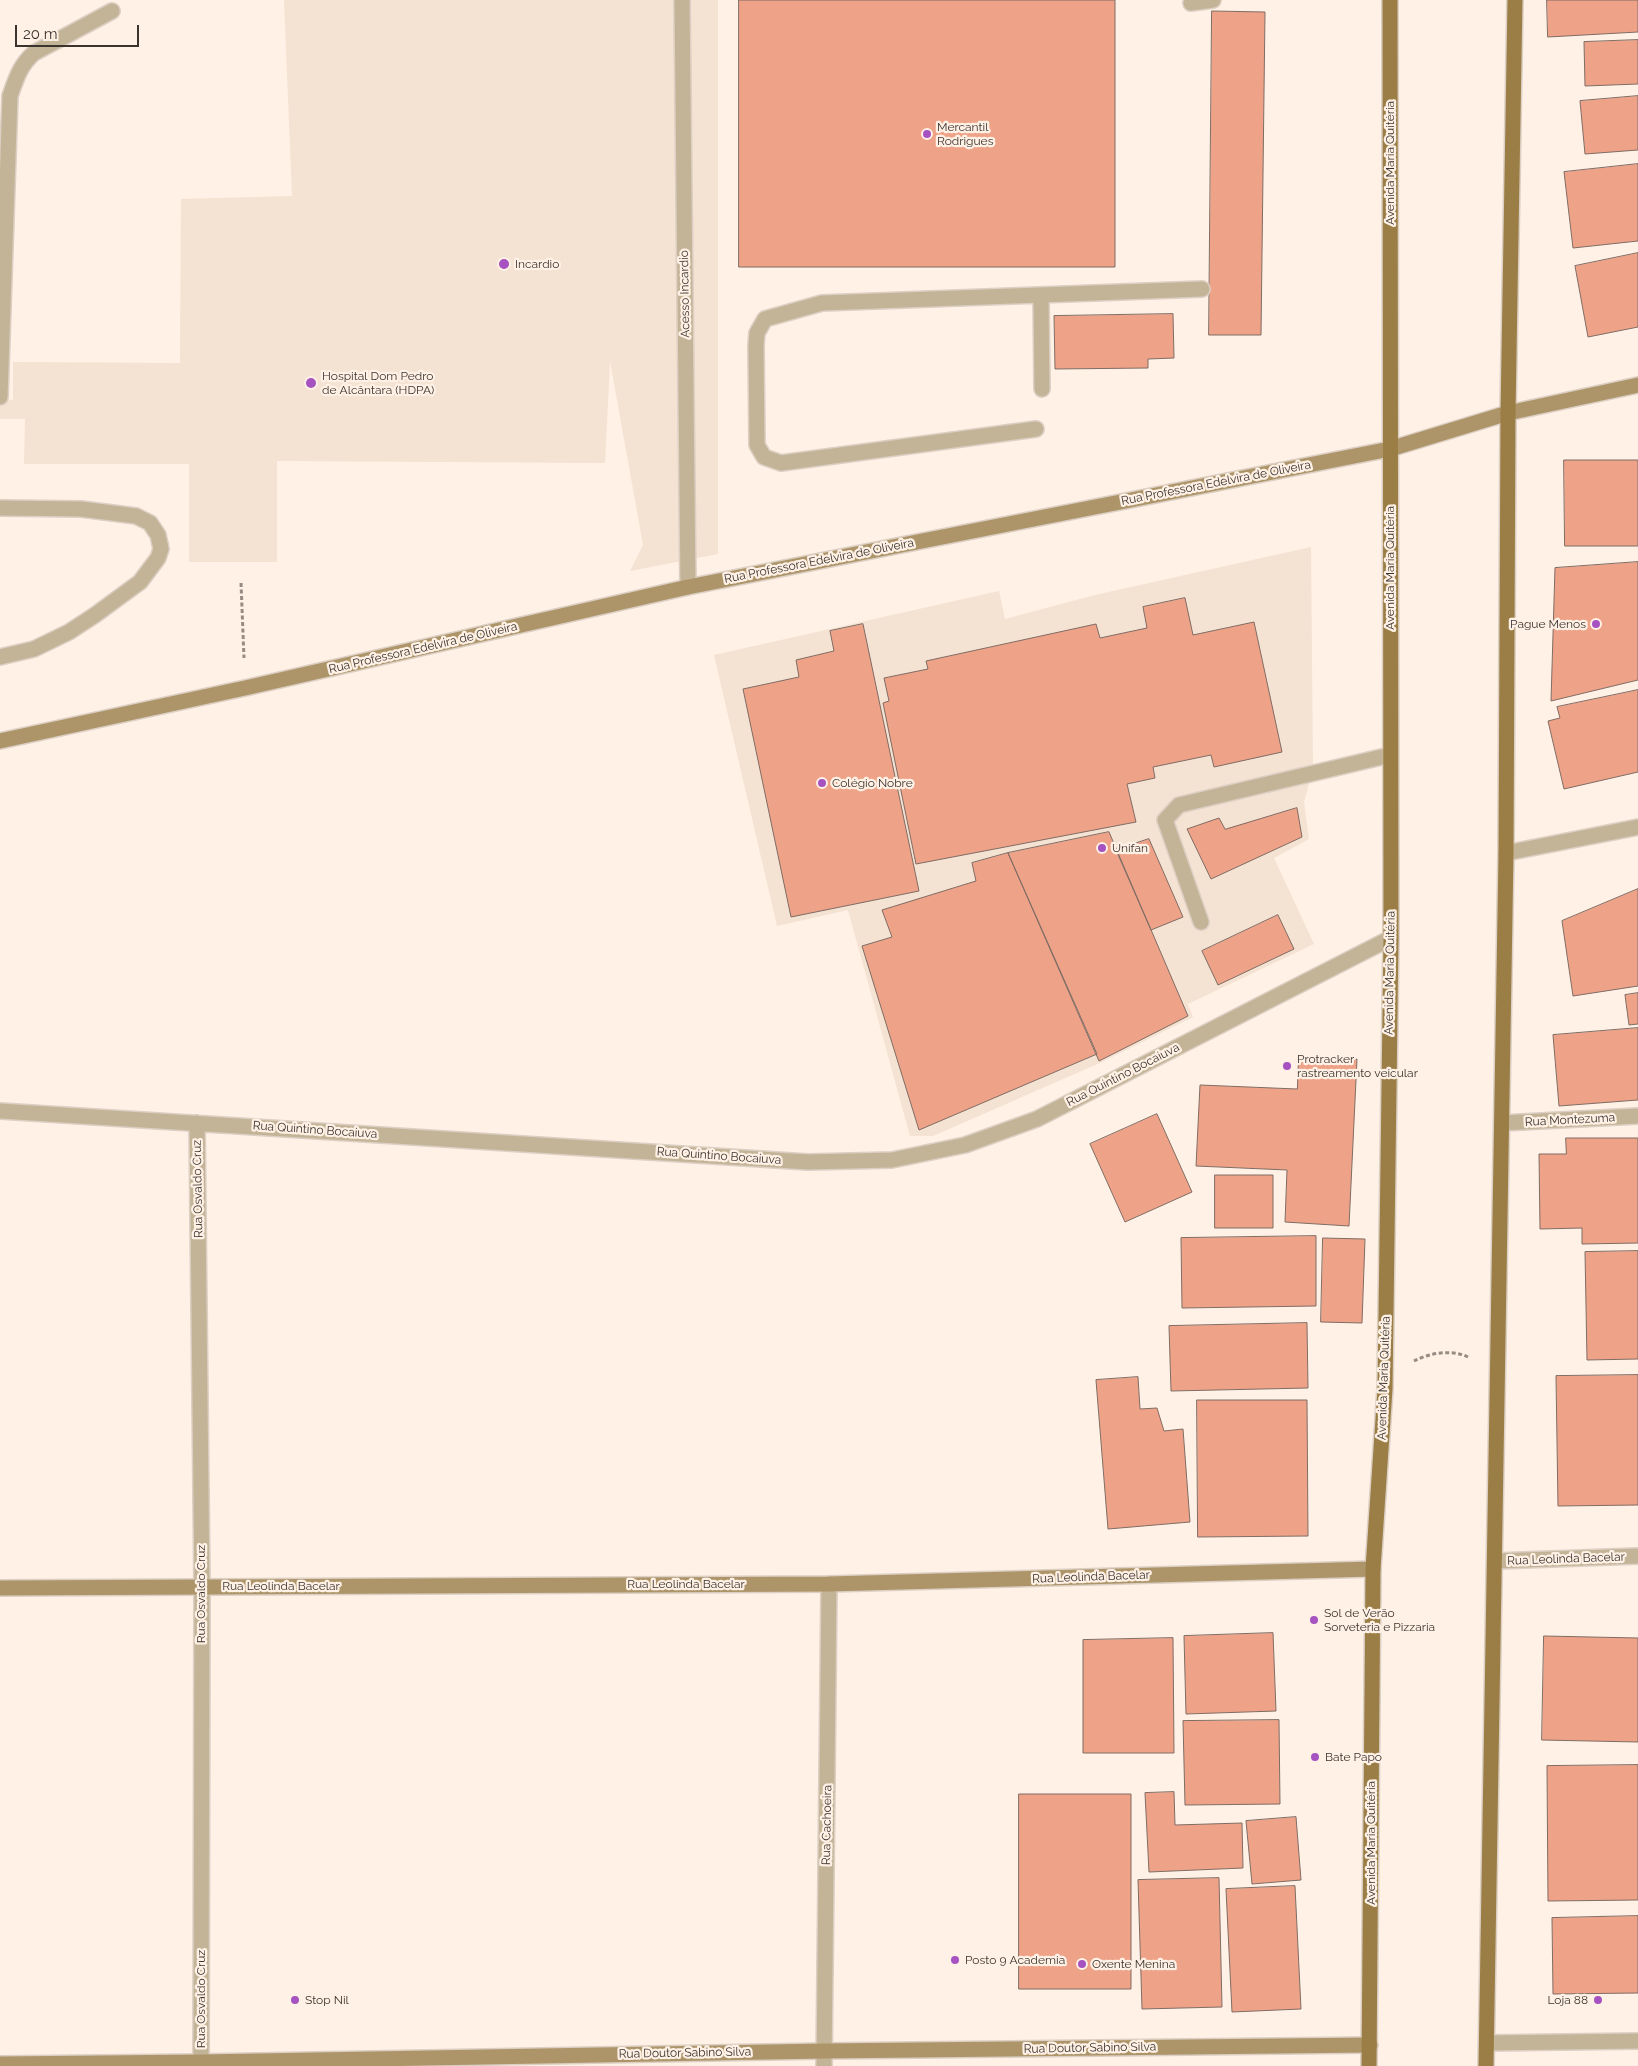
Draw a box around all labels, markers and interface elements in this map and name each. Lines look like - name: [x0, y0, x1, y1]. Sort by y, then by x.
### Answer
- scale bar: [18, 15, 141, 47]
- text: 20 m: [23, 25, 58, 43]
- street label: Avenida Maria Quitéria: [1383, 101, 1397, 225]
- place label: Mercantil Rodrigues: [937, 120, 993, 148]
- marker: Mercantil Rodrigues: [921, 128, 933, 140]
- street label: Acesso Incardio: [677, 250, 693, 338]
- marker: Incardio: [497, 257, 511, 271]
- place label: Incardio: [515, 257, 559, 271]
- place label: Hospital Dom Pedro de Alcântara (HDPA): [322, 369, 434, 397]
- marker: Hospital Dom Pedro de Alcântara (HDPA): [304, 376, 318, 390]
- street label: Rua Professora Edelvira de Oliveira: [1120, 458, 1312, 508]
- street label: Avenida Maria Quitéria: [1383, 506, 1397, 630]
- street label: Rua Professora Edelvira de Oliveira: [723, 536, 915, 586]
- place label: Pague Menos: [1510, 617, 1586, 631]
- marker: Pague Menos: [1590, 618, 1602, 630]
- street label: Rua Professora Edelvira de Oliveira: [327, 619, 519, 677]
- place label: Colégio Nobre: [832, 776, 913, 790]
- marker: Colégio Nobre: [816, 777, 828, 789]
- place label: Unifan: [1112, 841, 1148, 855]
- marker: Unifan: [1096, 842, 1108, 854]
- street label: Avenida Maria Quitéria: [1382, 911, 1398, 1035]
- street label: Rua Quintino Bocaiuva: [1064, 1040, 1182, 1110]
- place label: Protracker rastreamento veicular: [1297, 1052, 1418, 1080]
- marker: Protracker rastreamento veicular: [1281, 1060, 1293, 1072]
- street label: Rua Montezuma: [1524, 1110, 1616, 1130]
- street label: Rua Quintino Bocaiuva: [252, 1118, 378, 1142]
- street label: Rua Osvaldo Cruz: [190, 1140, 206, 1238]
- street label: Rua Quintino Bocaiuva: [656, 1144, 782, 1168]
- street label: Avenida Maria Quitéria: [1375, 1316, 1393, 1440]
- street label: Rua Osvaldo Cruz: [194, 1545, 208, 1643]
- street label: Rua Leolinda Bacelar: [1507, 1550, 1625, 1568]
- street label: Rua Leolinda Bacelar: [1032, 1568, 1150, 1586]
- street label: Rua Leolinda Bacelar: [627, 1577, 745, 1591]
- street label: Rua Leolinda Bacelar: [222, 1579, 340, 1593]
- place label: Sol de Verão Sorveteria e Pizzaria: [1324, 1606, 1435, 1634]
- marker: Sol de Verão Sorveteria e Pizzaria: [1308, 1614, 1320, 1626]
- place label: Bate Papo: [1325, 1750, 1382, 1764]
- marker: Bate Papo: [1309, 1751, 1321, 1763]
- street label: Avenida Maria Quitéria: [1364, 1781, 1378, 1905]
- street label: Rua Cachoeira: [819, 1785, 835, 1865]
- street label: Rua Osvaldo Cruz: [194, 1950, 208, 2048]
- place label: Posto 9 Academia: [965, 1953, 1065, 1967]
- marker: Posto 9 Academia: [949, 1954, 961, 1966]
- place label: Oxente Menina: [1092, 1957, 1175, 1971]
- marker: Oxente Menina: [1076, 1958, 1088, 1970]
- place label: Stop Nil: [305, 1993, 349, 2007]
- place label: Loja 88: [1547, 1993, 1588, 2007]
- marker: Stop Nil: [289, 1994, 301, 2006]
- marker: Loja 88: [1592, 1994, 1604, 2006]
- street label: Rua Doutor Sabino Silva: [1024, 2040, 1156, 2056]
- street label: Rua Doutor Sabino Silva: [619, 2045, 751, 2061]

